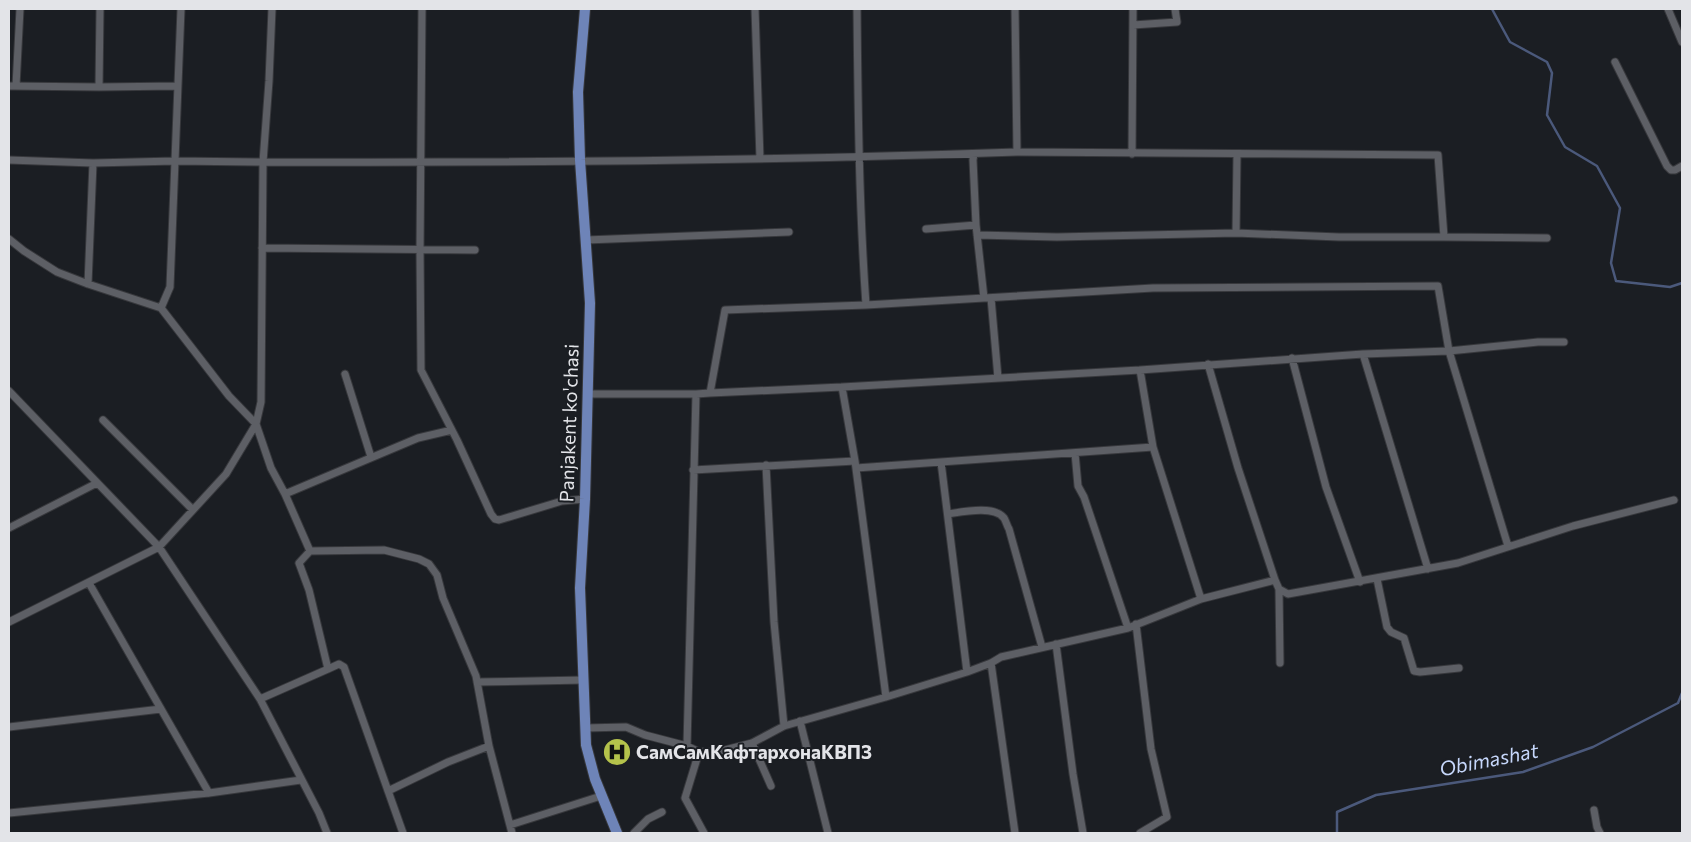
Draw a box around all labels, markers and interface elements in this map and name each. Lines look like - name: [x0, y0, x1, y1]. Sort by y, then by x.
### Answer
- street label: Panjakent ko'chasi: [554, 343, 583, 503]
- hospital icon: СамСамКафтархонаКВП3: [602, 737, 632, 767]
- water label: Obimashat: [1437, 738, 1541, 780]
- place label: СамСамКафтархонаКВП3: [636, 740, 872, 763]

